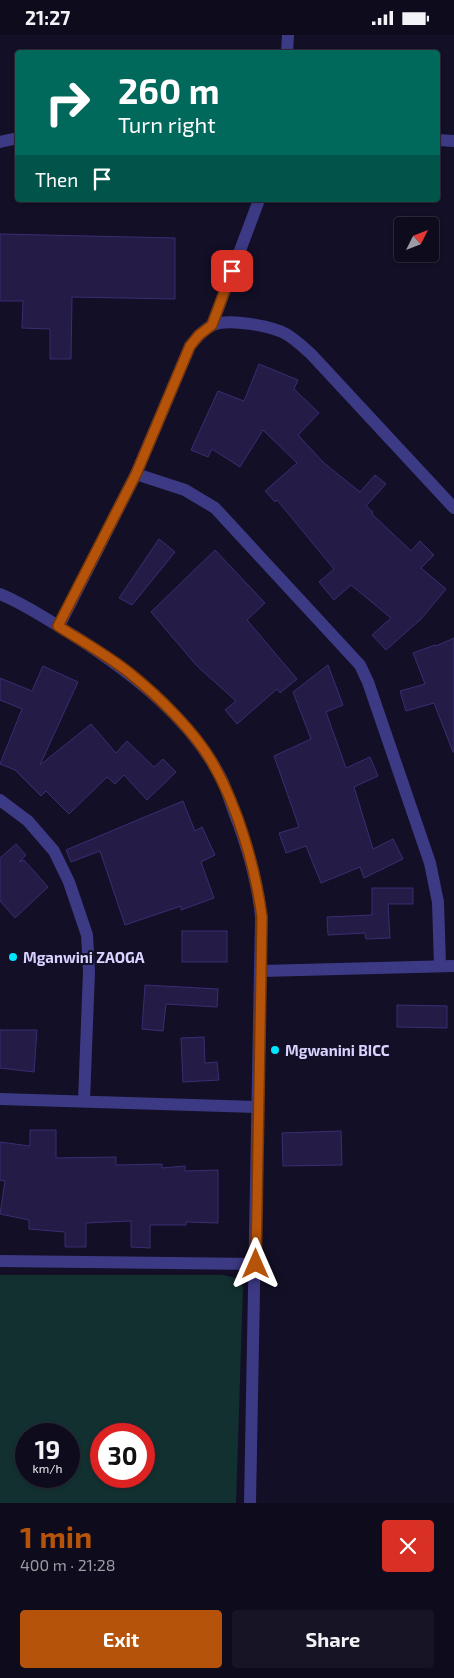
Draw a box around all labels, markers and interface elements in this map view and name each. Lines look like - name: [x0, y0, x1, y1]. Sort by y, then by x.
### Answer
- text: 21:27: [25, 6, 70, 29]
- text: 260 m: [118, 69, 219, 111]
- icon: right: [35, 70, 100, 135]
- text: Turn right: [118, 111, 216, 137]
- icon: arrive: [88, 165, 116, 193]
- text: Then: [35, 168, 78, 191]
- north arrow: [394, 217, 439, 263]
- map controls: [394, 217, 439, 262]
- pin: [211, 250, 253, 292]
- icon: arrive: [218, 257, 246, 285]
- place label: Mganwini ZAOGA: [23, 948, 145, 966]
- marker: Mganwini ZAOGA: [7, 951, 19, 963]
- place label: Mgwanini BICC: [285, 1041, 390, 1059]
- marker: Mgwanini BICC: [269, 1044, 281, 1056]
- position arrow: [229, 1237, 281, 1289]
- speed limit sign: 30: [90, 1423, 155, 1488]
- text: 19: [35, 1434, 60, 1464]
- text: km/h: [33, 1461, 62, 1475]
- text: 1 min: [20, 1518, 92, 1554]
- button: close: [382, 1520, 434, 1572]
- text: 400 m · 21:28: [20, 1555, 115, 1574]
- button: Exit: [20, 1610, 222, 1668]
- button: Share: [232, 1610, 434, 1668]

